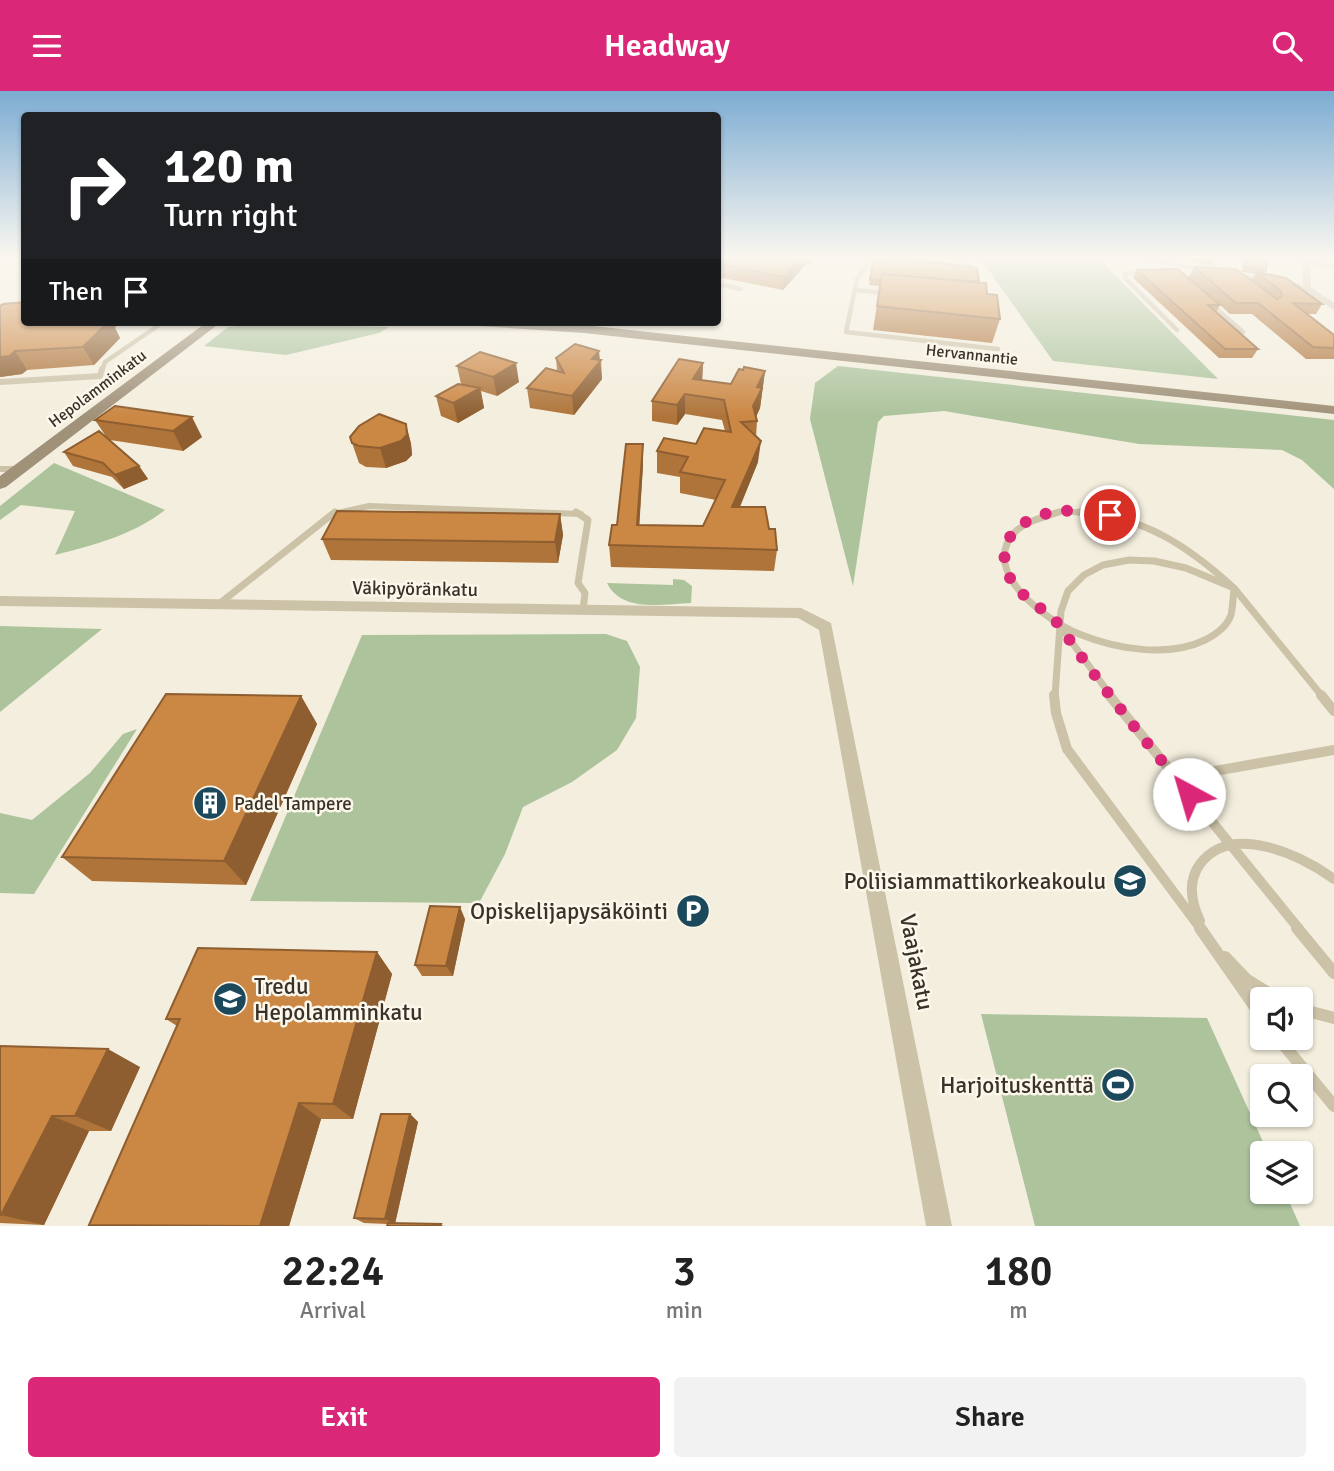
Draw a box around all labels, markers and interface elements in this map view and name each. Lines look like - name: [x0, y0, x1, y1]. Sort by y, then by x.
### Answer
- text: Headway: [604, 26, 730, 65]
- icon: menu: [28, 27, 66, 65]
- icon: search: [1268, 27, 1306, 65]
- text: 120 m: [164, 136, 294, 196]
- icon: right: [49, 140, 140, 231]
- text: Turn right: [164, 196, 297, 235]
- icon: arrive: [117, 273, 155, 311]
- text: Then: [49, 276, 103, 308]
- street label: Hervannantie: [925, 340, 1019, 370]
- street label: Hepolamminkatu: [45, 346, 150, 432]
- pin: [1080, 485, 1140, 545]
- icon: arrive: [1091, 496, 1129, 534]
- street label: Väkipyöränkatu: [352, 576, 478, 602]
- position arrow: [1152, 757, 1226, 831]
- building icon: Padel Tampere: [191, 784, 229, 822]
- place label: Padel Tampere: [234, 792, 352, 816]
- school or university icon: Poliisiammattikorkeakoulu: [1111, 862, 1149, 900]
- place label: Poliisiammattikorkeakoulu: [843, 867, 1106, 896]
- parking icon: Opiskelijapysäköinti: [674, 892, 712, 930]
- place label: Opiskelijapysäköinti: [470, 897, 668, 926]
- street label: Vaajakatu: [893, 912, 940, 1013]
- place label: Tredu Hepolamminkatu: [254, 972, 423, 1027]
- school or university icon: Tredu Hepolamminkatu: [211, 980, 249, 1018]
- map controls: [1250, 987, 1313, 1204]
- button: sound: [1250, 987, 1313, 1050]
- button: search: [1250, 1064, 1313, 1127]
- sports icon: Harjoituskenttä: [1099, 1066, 1137, 1104]
- place label: Harjoituskenttä: [940, 1071, 1094, 1100]
- button: layers: [1250, 1141, 1313, 1204]
- text: 22:24: [282, 1246, 384, 1297]
- text: 3: [673, 1246, 696, 1297]
- text: 180: [984, 1246, 1052, 1297]
- text: Arrival: [300, 1296, 366, 1325]
- text: min: [666, 1296, 703, 1325]
- text: m: [1009, 1296, 1028, 1325]
- button: Exit: [28, 1377, 660, 1457]
- button: Share: [674, 1377, 1306, 1457]

